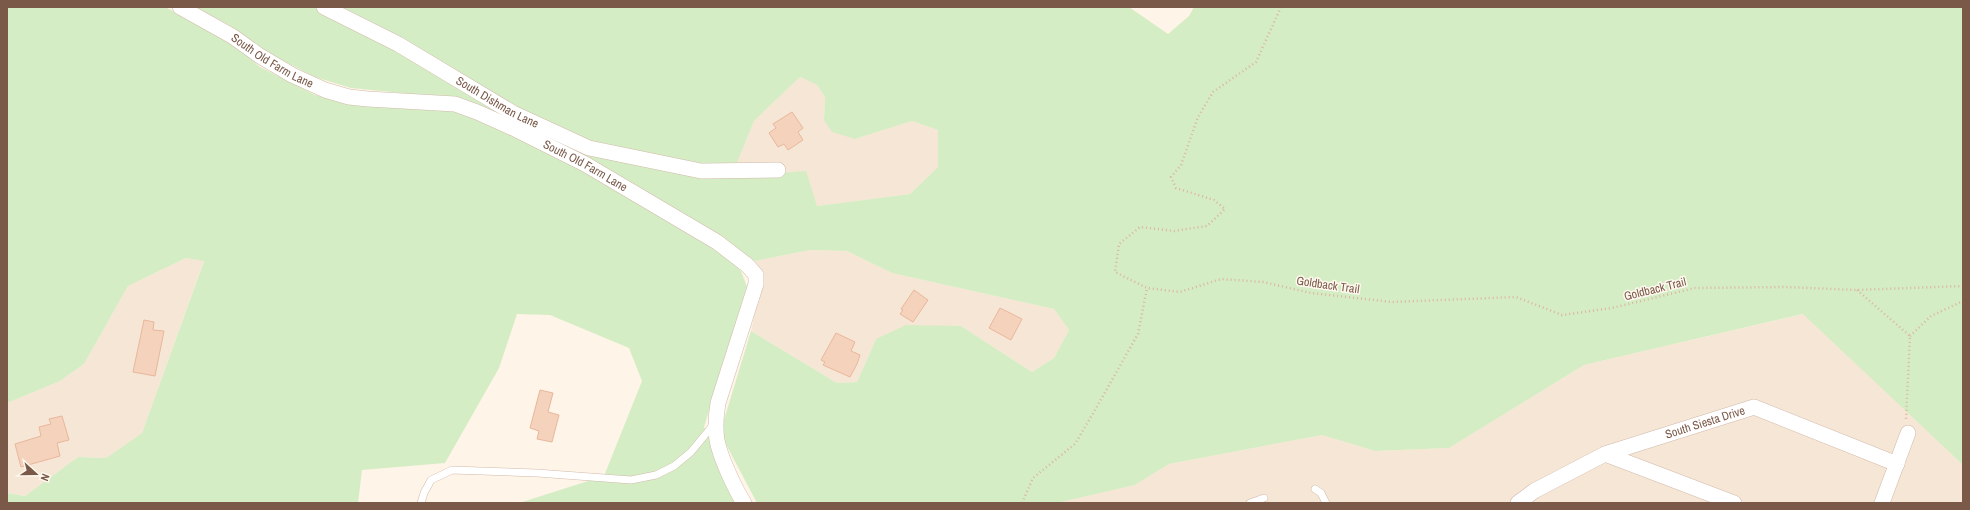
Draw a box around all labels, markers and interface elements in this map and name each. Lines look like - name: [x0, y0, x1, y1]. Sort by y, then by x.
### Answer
- street label: South Old Farm Lane: [228, 30, 316, 92]
- street label: South Dishman Lane: [453, 73, 541, 132]
- street label: South Old Farm Lane: [540, 136, 630, 195]
- street label: Goldback Trail: [1295, 273, 1361, 297]
- street label: Goldback Trail: [1622, 274, 1688, 304]
- street label: South Siesta Drive: [1663, 402, 1747, 443]
- north arrow: [16, 454, 56, 494]
- text: N: [38, 472, 53, 483]

